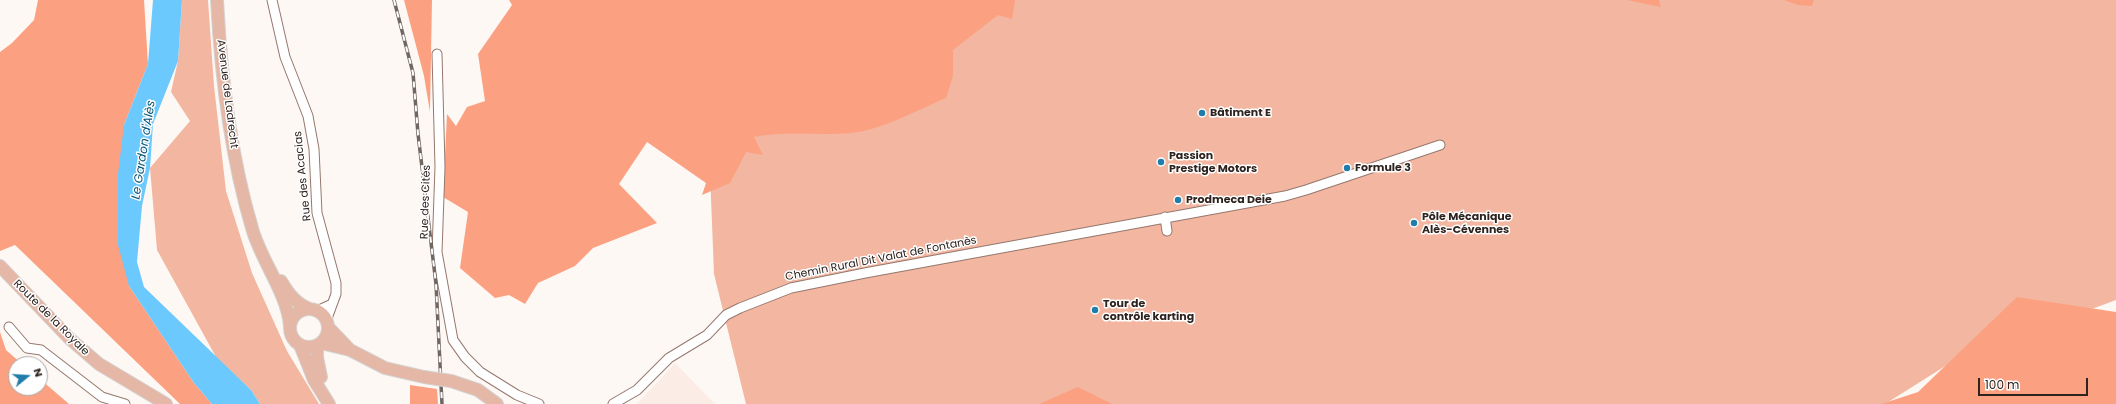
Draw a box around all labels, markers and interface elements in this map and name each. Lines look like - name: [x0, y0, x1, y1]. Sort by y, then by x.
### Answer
- street label: Avenue de Ladrecht: [214, 39, 240, 149]
- water label: Le Gardon d'Alès: [129, 100, 159, 200]
- place label: Bâtiment E: [1210, 106, 1271, 120]
- marker: Bâtiment E: [1197, 108, 1207, 118]
- street label: Rue des Acacias: [292, 130, 314, 222]
- place label: Passion Prestige Motors: [1169, 149, 1257, 175]
- marker: Passion Prestige Motors: [1156, 157, 1166, 167]
- place label: Formule 3: [1355, 161, 1411, 175]
- marker: Formule 3: [1342, 163, 1352, 173]
- street label: Rue des Cités: [418, 165, 434, 239]
- place label: Prodmeca Deie: [1186, 193, 1272, 207]
- marker: Prodmeca Deie: [1173, 195, 1183, 205]
- place label: Pôle Mécanique Alès-Cévennes: [1422, 210, 1512, 236]
- marker: Pôle Mécanique Alès-Cévennes: [1409, 218, 1419, 228]
- street label: Chemin Rural Dit Valat de Fontanès: [784, 234, 978, 284]
- street label: Route de la Royale: [10, 277, 92, 359]
- place label: Tour de contrôle karting: [1103, 297, 1194, 323]
- marker: Tour de contrôle karting: [1090, 305, 1100, 315]
- north arrow: [8, 356, 48, 396]
- text: N: [30, 366, 47, 379]
- scale bar: [1980, 370, 2090, 396]
- text: 100 m: [1985, 376, 2019, 393]

